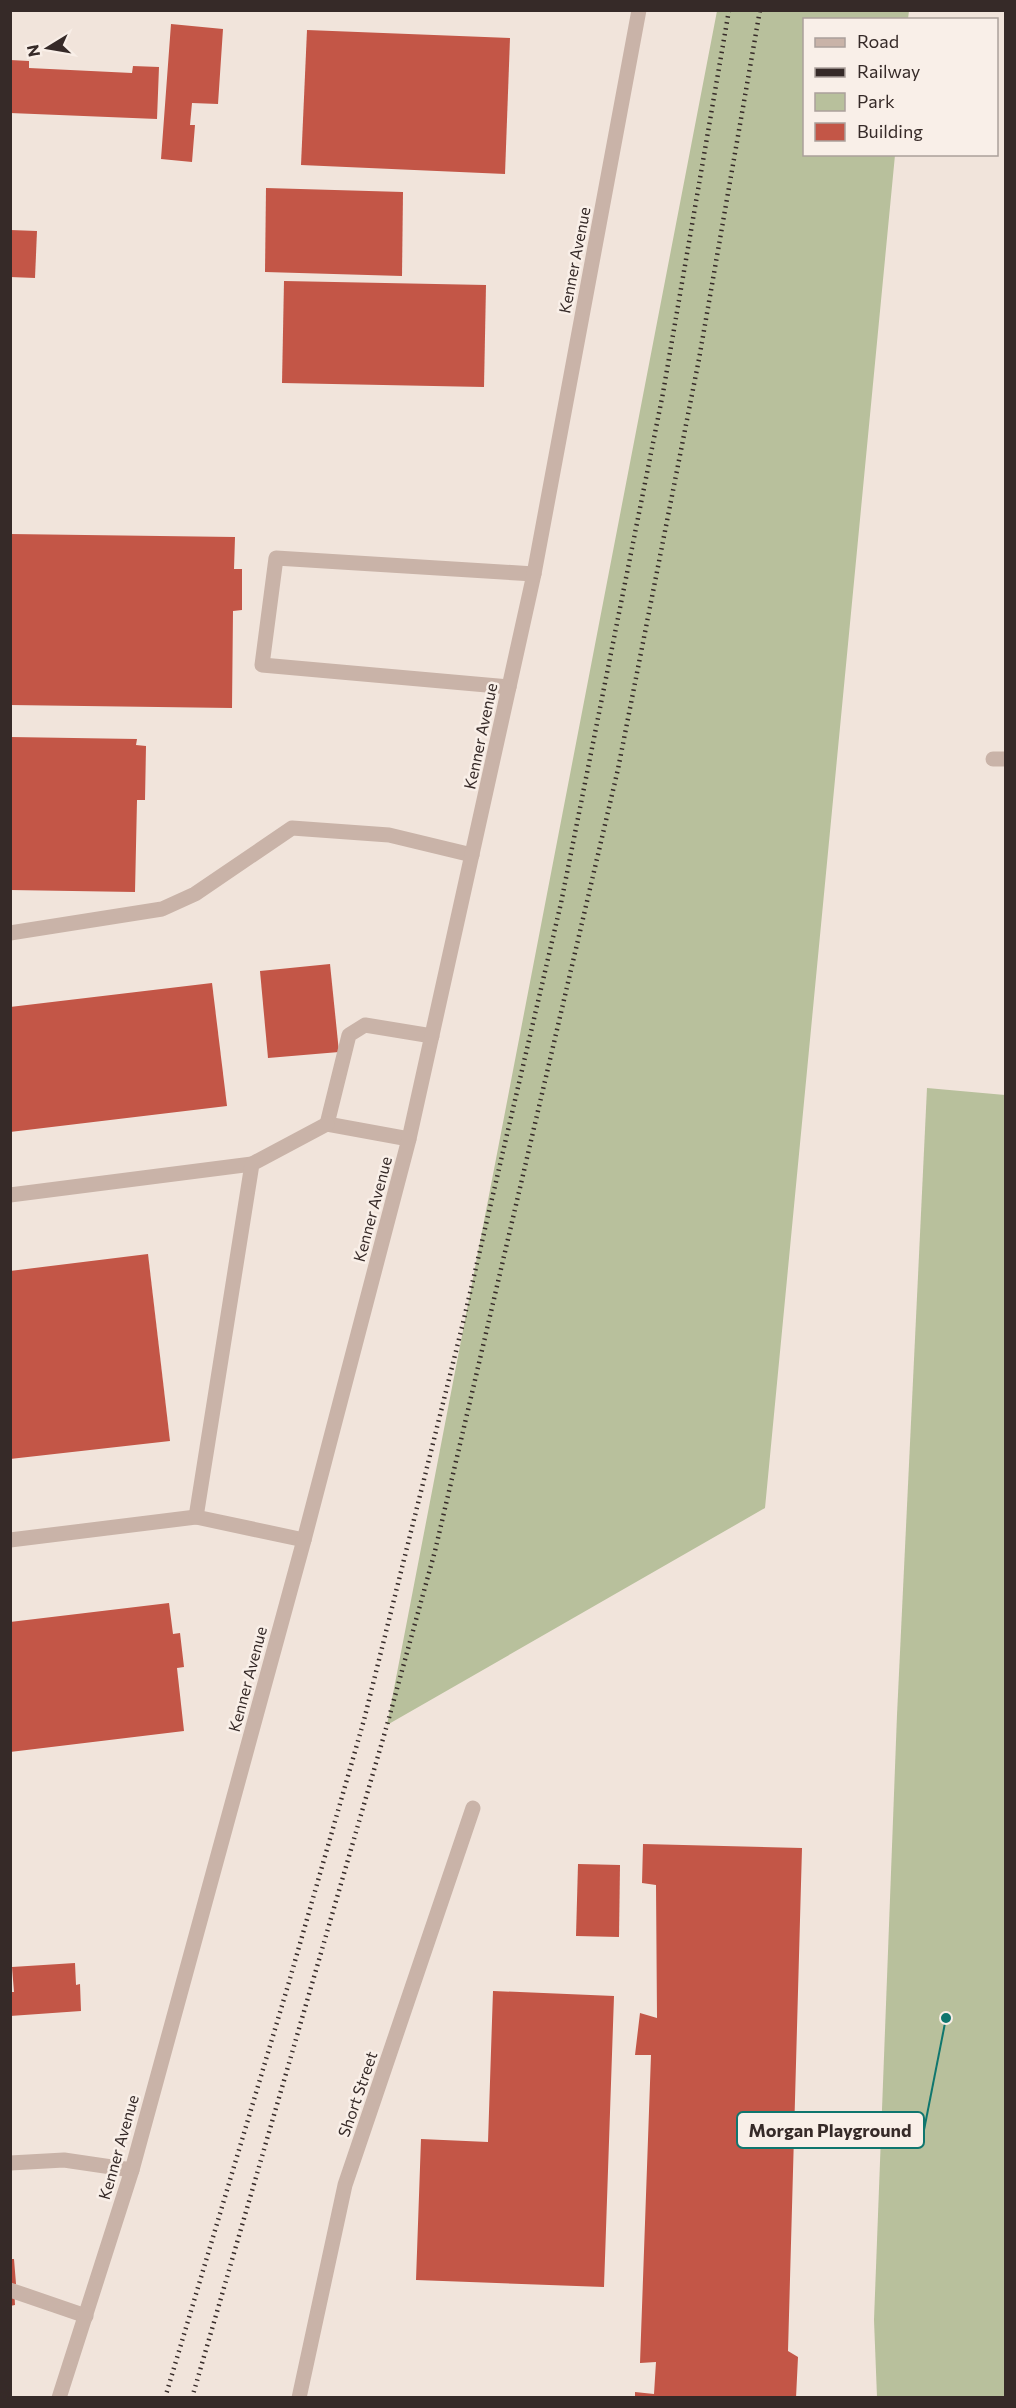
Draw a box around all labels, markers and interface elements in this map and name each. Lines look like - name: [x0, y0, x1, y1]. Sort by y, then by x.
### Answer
- north arrow: [18, 18, 78, 78]
- legend: [803, 18, 998, 156]
- text: Road: [857, 30, 899, 52]
- text: N: [22, 43, 43, 59]
- text: Railway: [857, 60, 920, 82]
- text: Park: [857, 90, 895, 112]
- text: Building: [857, 120, 923, 142]
- street label: Kenner Avenue: [554, 205, 594, 315]
- street label: Kenner Avenue: [459, 681, 501, 791]
- street label: Kenner Avenue: [349, 1154, 395, 1264]
- street label: Kenner Avenue: [224, 1624, 270, 1734]
- street label: Short Street: [333, 2048, 381, 2139]
- street label: Kenner Avenue: [94, 2092, 142, 2202]
- callout: Morgan Playground: [737, 2112, 924, 2148]
- text: Morgan Playground: [748, 2119, 912, 2141]

